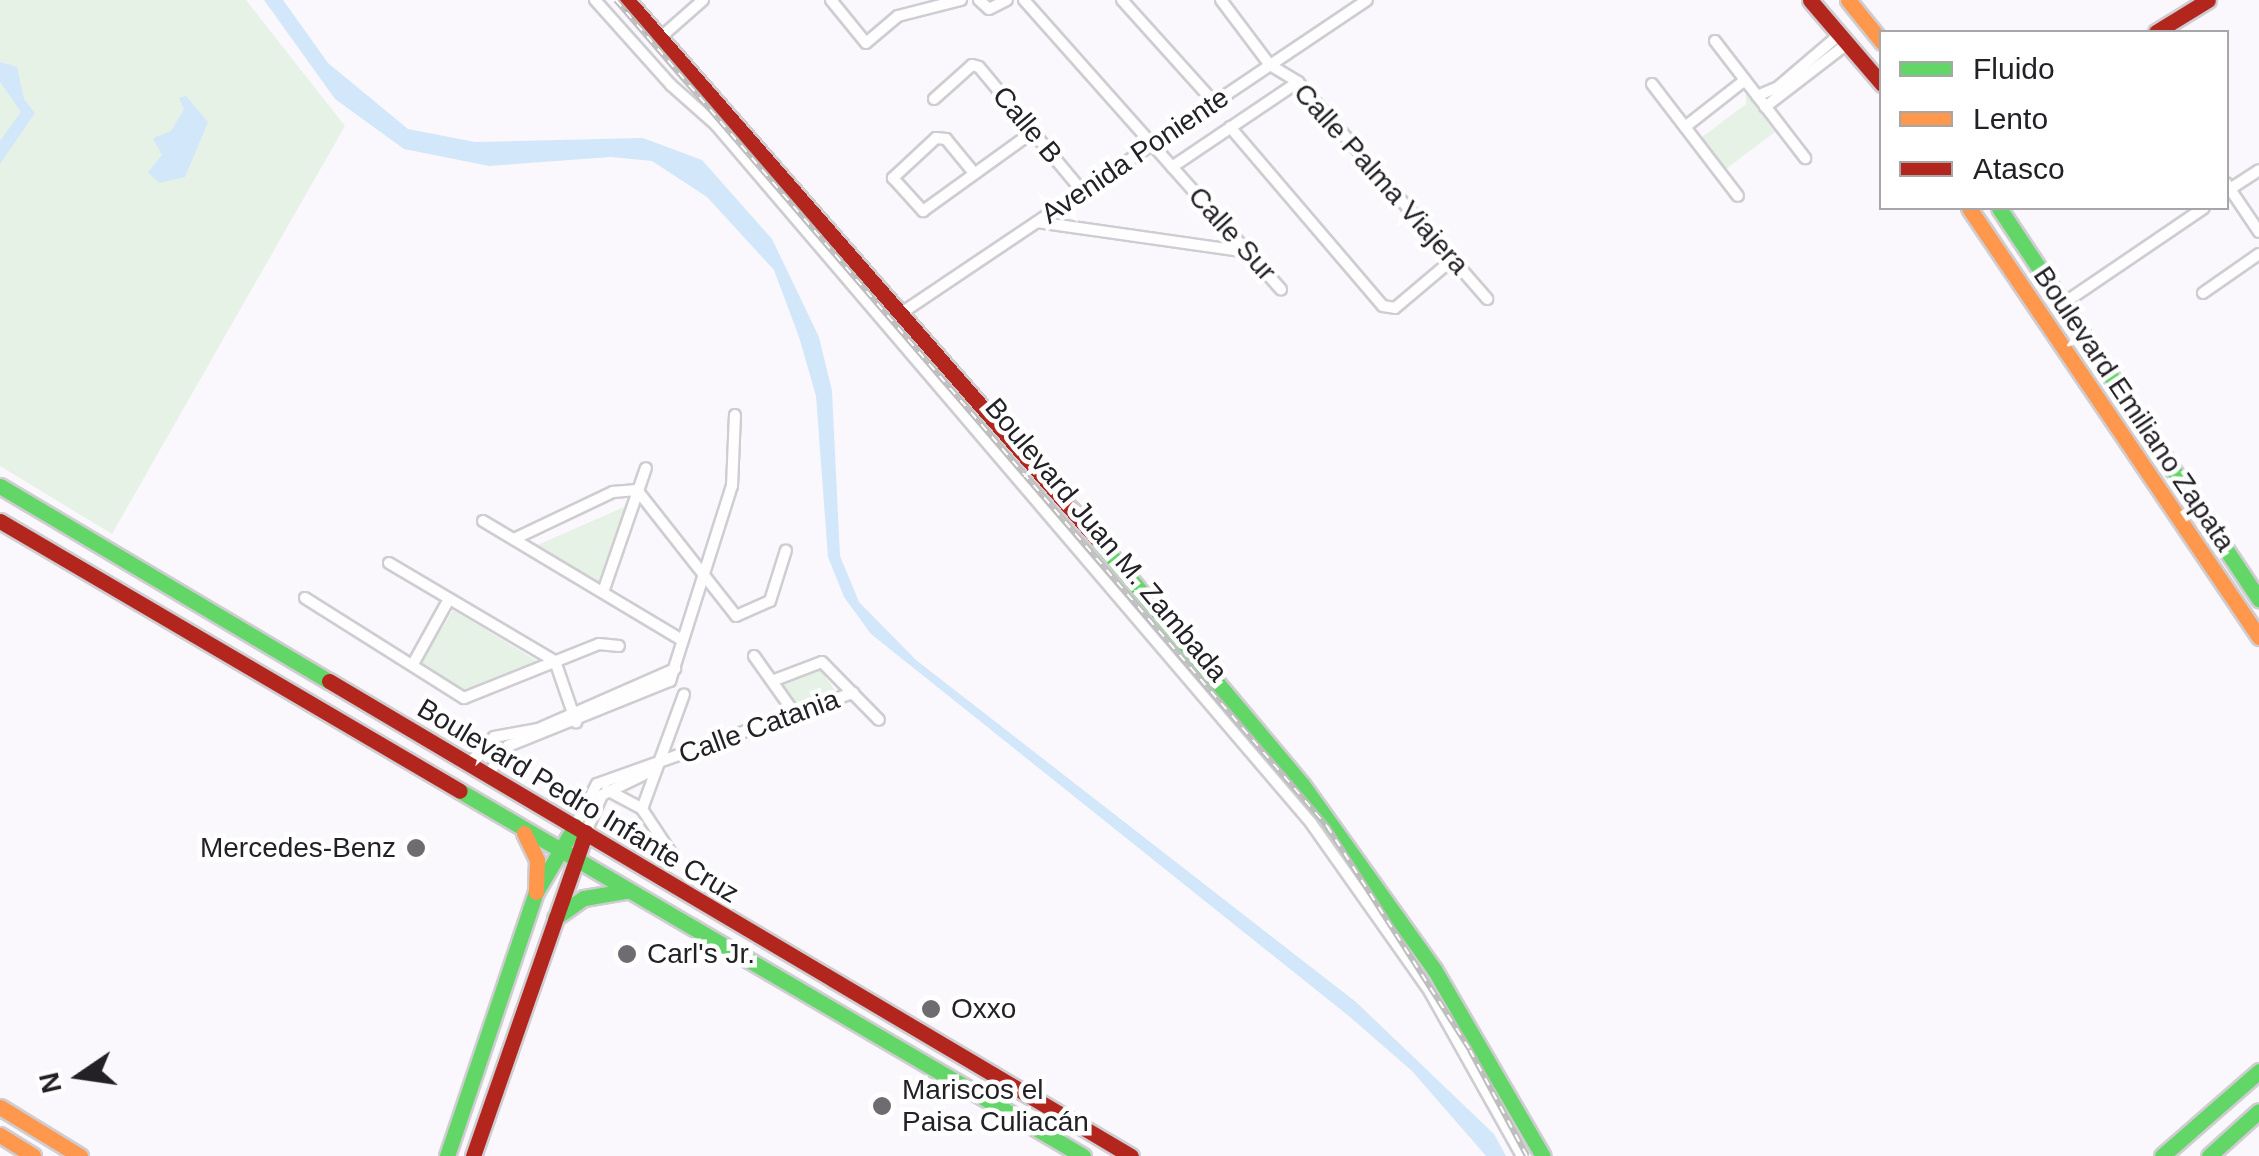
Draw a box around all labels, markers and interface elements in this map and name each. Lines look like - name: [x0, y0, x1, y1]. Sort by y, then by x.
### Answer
- legend: [1879, 30, 2229, 210]
- text: Fluido: [1973, 52, 2055, 85]
- street label: Calle Palma Viajera: [1286, 77, 1476, 281]
- street label: Calle B: [985, 80, 1069, 170]
- street label: Avenida Poniente: [1035, 81, 1235, 231]
- text: Lento: [1973, 102, 2048, 135]
- text: Atasco: [1973, 152, 2065, 185]
- street label: Calle Sur: [1181, 180, 1283, 288]
- street label: Boulevard Emiliano Zapata: [2026, 260, 2242, 558]
- street label: Boulevard Juan M. Zambada: [978, 391, 1234, 689]
- street label: Calle Catania: [674, 682, 844, 772]
- street label: Boulevard Pedro Infante Cruz: [411, 692, 745, 910]
- place label: Mercedes-Benz: [200, 831, 396, 865]
- marker: Mercedes-Benz: [405, 837, 427, 859]
- place label: Carl's Jr.: [647, 937, 755, 971]
- marker: Carl's Jr.: [616, 943, 638, 965]
- place label: Oxxo: [951, 992, 1016, 1026]
- marker: Oxxo: [920, 998, 942, 1020]
- north arrow: [30, 1026, 130, 1126]
- text: N: [33, 1070, 68, 1096]
- place label: Mariscos el Paisa Culiacán: [902, 1073, 1089, 1139]
- marker: Mariscos el Paisa Culiacán: [871, 1095, 893, 1117]

